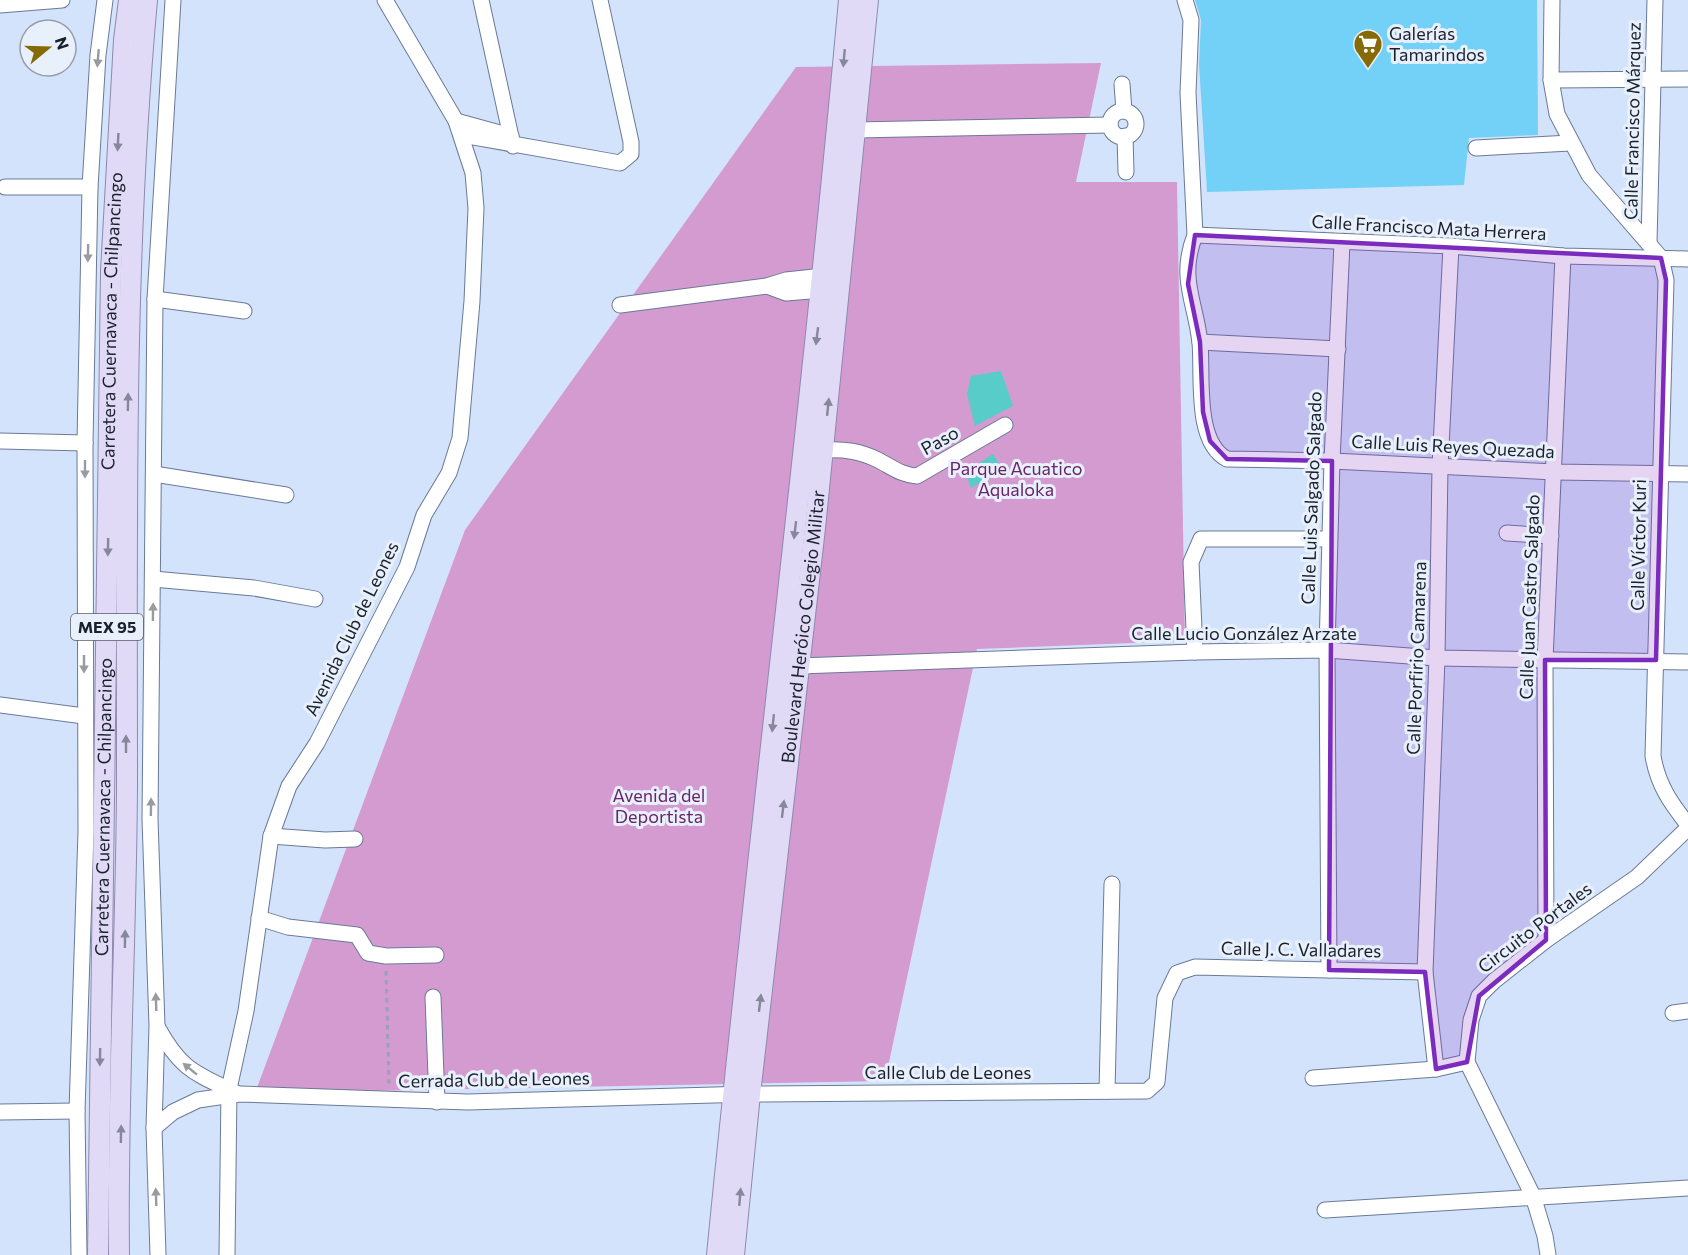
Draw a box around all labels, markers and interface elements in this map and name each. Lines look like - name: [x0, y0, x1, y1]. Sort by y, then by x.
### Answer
- north arrow: [18, 18, 78, 78]
- place label: Galerías Tamarindos: [1389, 22, 1485, 65]
- street label: Calle Francisco Márquez: [1619, 22, 1645, 220]
- supermarket icon: Galerías Tamarindos: [1352, 28, 1384, 70]
- text: N: [52, 34, 74, 52]
- one-way arrow: [93, 49, 103, 68]
- one-way arrow: [839, 49, 849, 68]
- one-way arrow: [114, 133, 123, 152]
- street label: Carretera Cuernavaca - Chilpancingo: [96, 171, 127, 470]
- street label: Calle Francisco Mata Herrera: [1311, 210, 1547, 244]
- one-way arrow: [84, 243, 93, 262]
- one-way arrow: [812, 327, 822, 346]
- street label: Calle Luis Salgado Salgado: [1296, 391, 1326, 605]
- one-way arrow: [123, 392, 133, 411]
- one-way arrow: [823, 397, 833, 416]
- street label: Paso: [917, 421, 962, 459]
- street label: Calle Luis Reyes Quezada: [1351, 430, 1555, 462]
- park label: Parque Acuatico Aqualoka: [949, 457, 1083, 500]
- one-way arrow: [80, 459, 90, 478]
- street label: Calle Víctor Kuri: [1626, 479, 1650, 611]
- street label: Boulevard Heróico Colegio Militar: [776, 489, 829, 765]
- street label: Calle Juan Castro Salgado: [1514, 494, 1544, 700]
- one-way arrow: [790, 520, 800, 539]
- one-way arrow: [103, 537, 113, 556]
- street label: Avenida Club de Leones: [299, 538, 403, 719]
- street label: Calle Porfirio Camarena: [1402, 561, 1430, 755]
- one-way arrow: [148, 602, 158, 621]
- road number: MEX 95: [71, 614, 143, 640]
- street label: Calle Lucio González Arzate: [1131, 622, 1357, 644]
- one-way arrow: [79, 654, 89, 673]
- street label: Carretera Cuernavaca - Chilpancingo: [90, 658, 116, 956]
- one-way arrow: [768, 714, 778, 733]
- one-way arrow: [122, 734, 131, 753]
- park label: Avenida del Deportista: [613, 784, 705, 827]
- one-way arrow: [146, 797, 155, 816]
- one-way arrow: [778, 800, 788, 819]
- street label: Circuito Portales: [1473, 877, 1596, 977]
- one-way arrow: [120, 929, 129, 948]
- street label: Calle J. C. Valladares: [1221, 937, 1381, 961]
- one-way arrow: [152, 992, 161, 1011]
- one-way arrow: [755, 993, 765, 1012]
- one-way arrow: [95, 1047, 105, 1066]
- street label: Calle Club de Leones: [865, 1061, 1031, 1083]
- one-way arrow: [182, 1062, 198, 1075]
- street label: Cerrada Club de Leones: [398, 1066, 590, 1092]
- one-way arrow: [116, 1124, 125, 1143]
- one-way arrow: [152, 1187, 161, 1206]
- one-way arrow: [735, 1187, 745, 1206]

